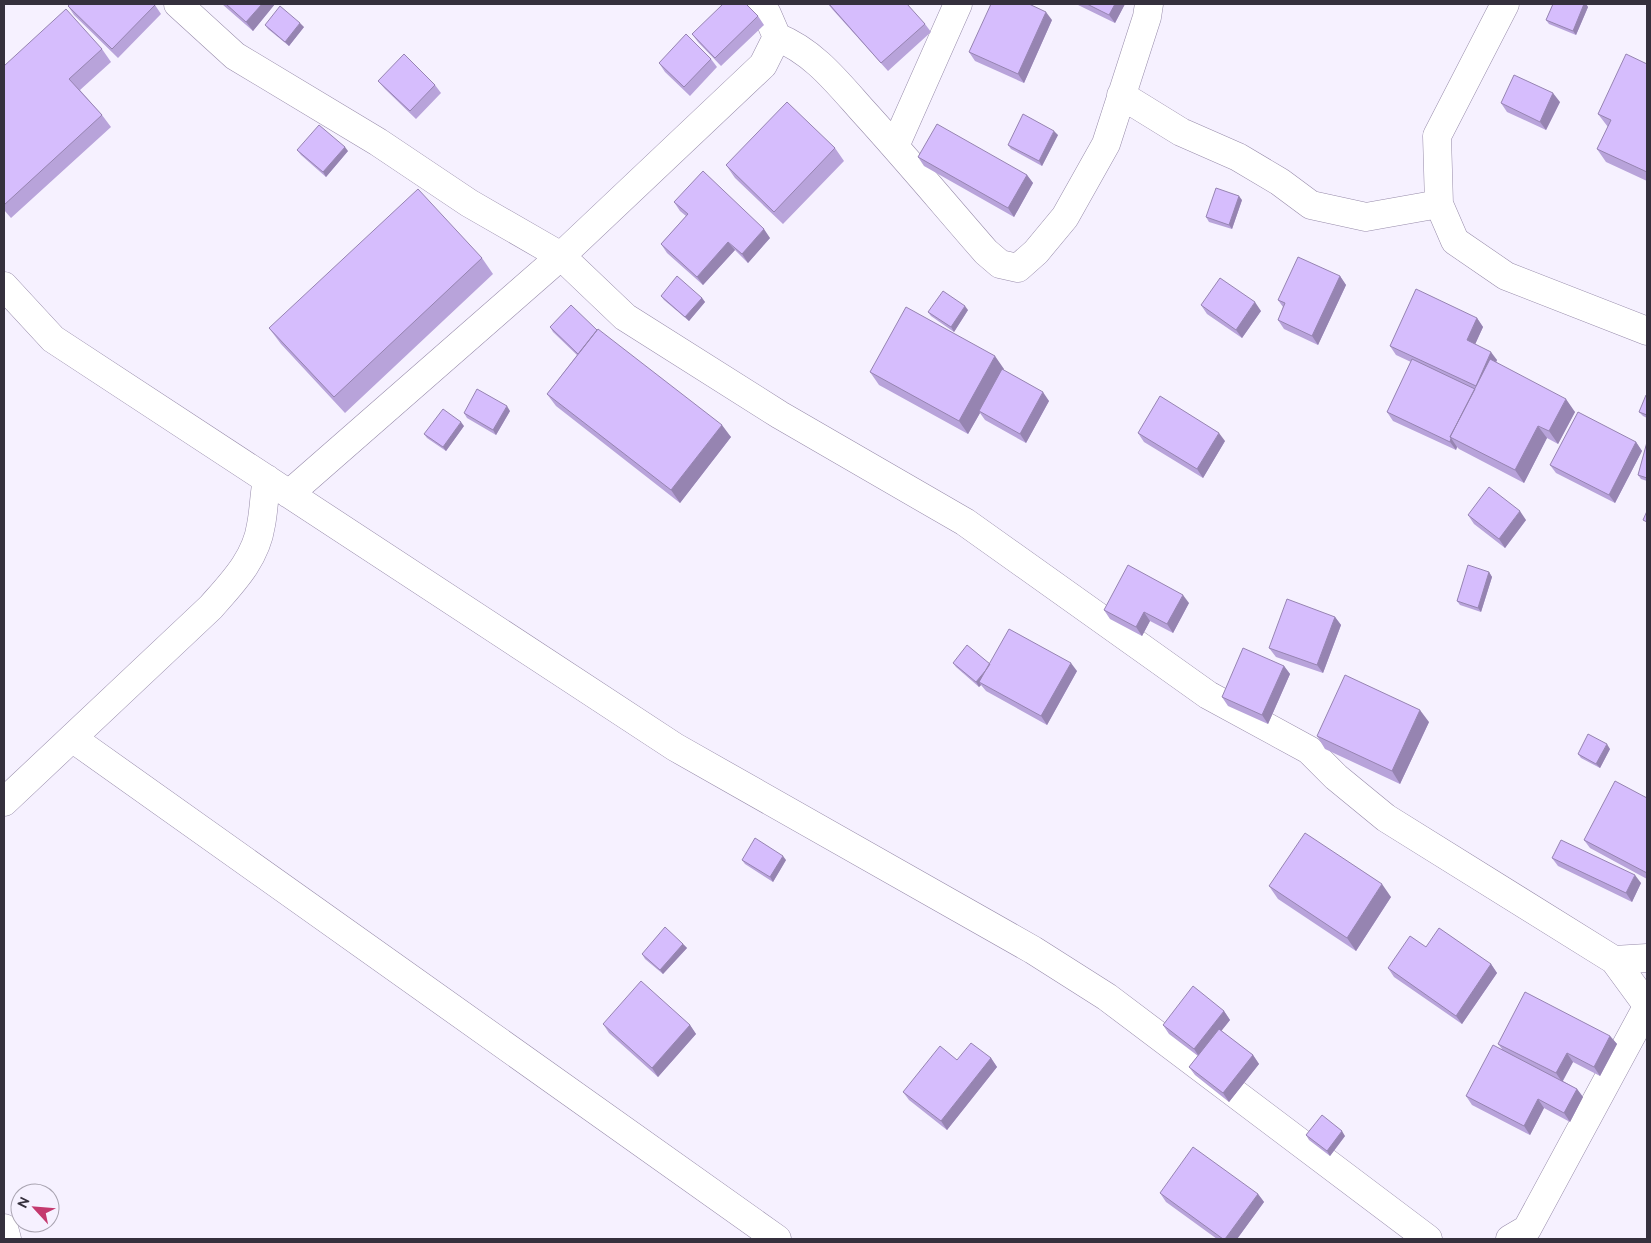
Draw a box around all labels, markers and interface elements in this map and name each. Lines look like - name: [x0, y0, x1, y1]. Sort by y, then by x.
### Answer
- north arrow: [10, 1183, 60, 1233]
- text: N: [14, 1194, 33, 1211]

